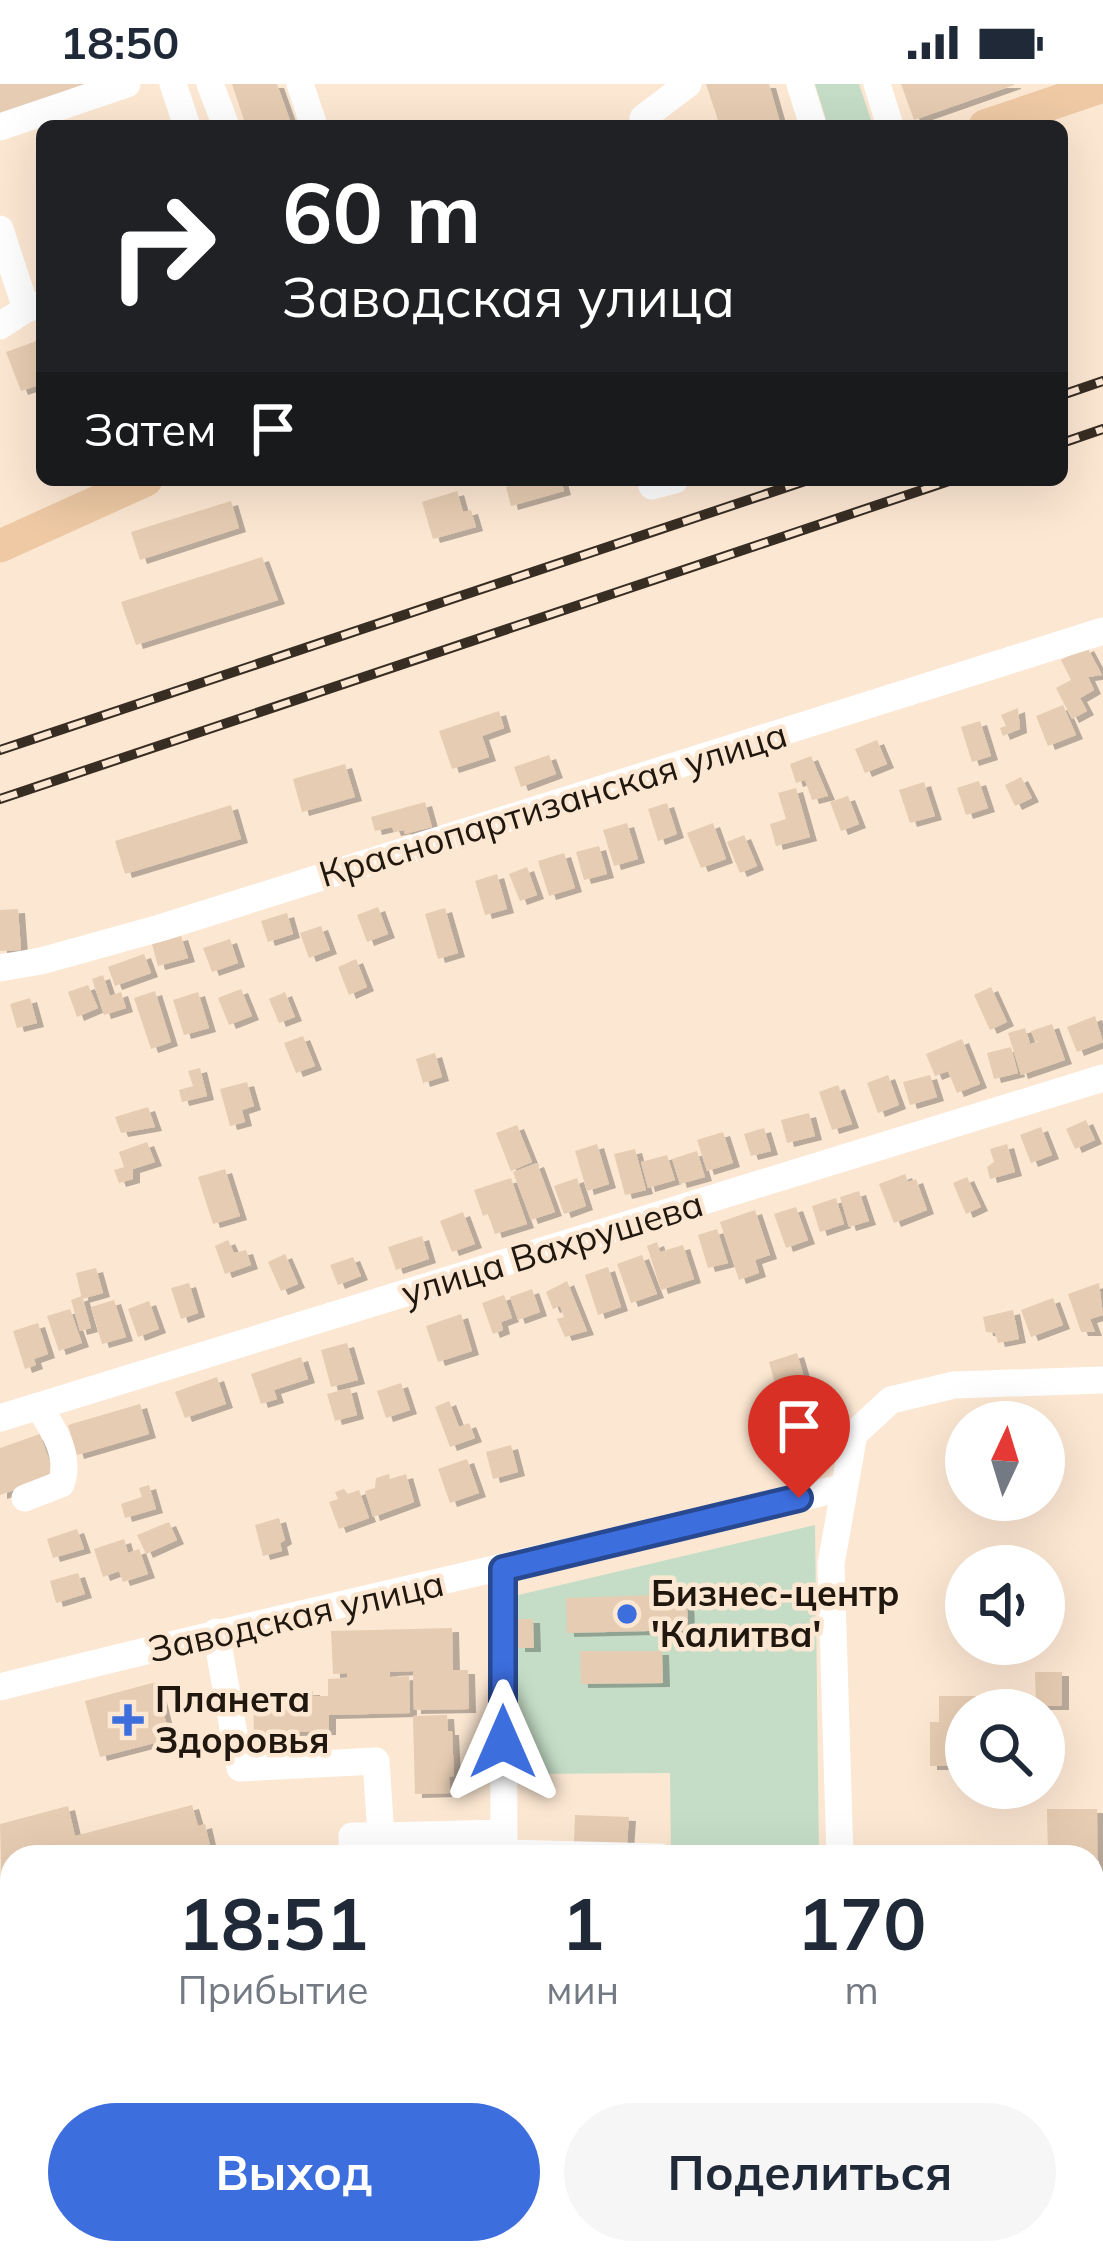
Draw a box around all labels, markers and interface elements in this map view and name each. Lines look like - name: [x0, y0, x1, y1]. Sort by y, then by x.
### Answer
- text: 18:50: [60, 14, 179, 70]
- text: 60 m: [282, 159, 481, 264]
- icon: right: [84, 168, 240, 324]
- text: Заводская улица: [282, 263, 735, 331]
- icon: arrive: [240, 396, 306, 462]
- text: Затем: [84, 401, 216, 457]
- street label: Краснопартизанская улица: [314, 711, 792, 896]
- street label: улица Вахрушева: [396, 1180, 708, 1315]
- pin: [748, 1375, 850, 1498]
- icon: arrive: [766, 1393, 832, 1459]
- north arrow: [945, 1401, 1065, 1521]
- map controls: [945, 1401, 1065, 1809]
- button: sound: [945, 1545, 1065, 1665]
- street label: Заводская улица: [144, 1560, 448, 1671]
- place label: Бизнес-центр 'Калитва': [651, 1570, 900, 1656]
- marker: Бизнес-центр 'Калитва': [614, 1601, 640, 1627]
- place label: Планета Здоровья: [155, 1676, 329, 1762]
- position arrow: [440, 1679, 566, 1805]
- button: search: [945, 1689, 1065, 1809]
- marker: Планета Здоровья: [112, 1704, 144, 1736]
- text: 18:51: [178, 1878, 369, 1968]
- text: 1: [561, 1878, 604, 1968]
- text: 170: [797, 1878, 926, 1968]
- text: Прибытие: [178, 1965, 369, 2014]
- text: мин: [546, 1965, 619, 2014]
- text: m: [844, 1965, 879, 2014]
- button: Выход: [48, 2103, 540, 2241]
- button: Поделиться: [564, 2103, 1056, 2241]

